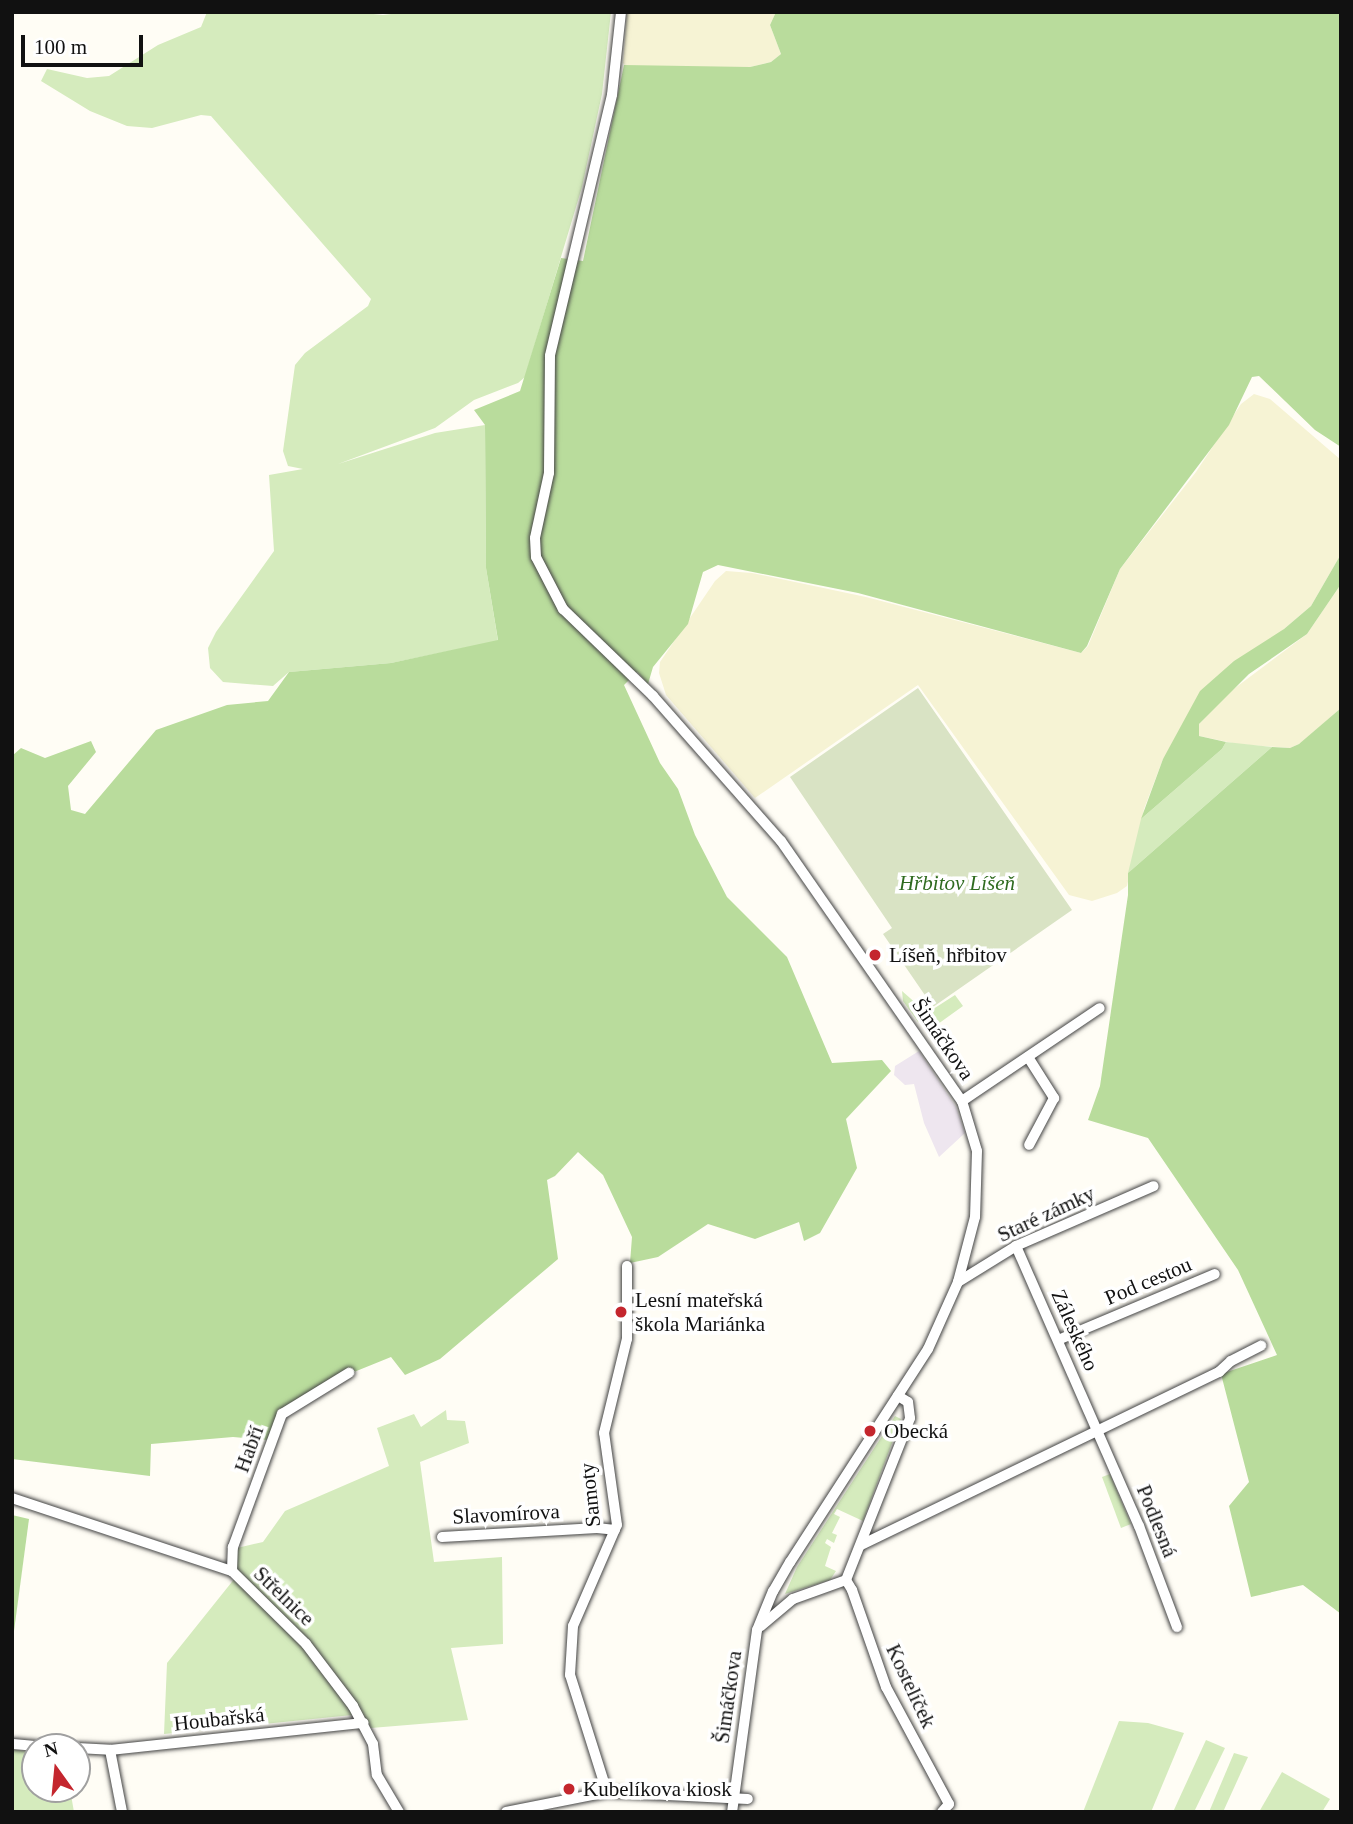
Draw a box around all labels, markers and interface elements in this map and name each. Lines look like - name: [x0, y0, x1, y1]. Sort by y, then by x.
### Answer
- scale bar: [24, 21, 147, 65]
- text: 100 m: [34, 35, 87, 59]
- park label: Hřbitov Líšeň: [899, 870, 1015, 896]
- place label: Líšeň, hřbitov: [889, 942, 1007, 968]
- marker: Líšeň, hřbitov: [867, 947, 883, 963]
- street label: Šimáčkova: [906, 993, 980, 1085]
- street label: Staré zámky: [993, 1181, 1099, 1247]
- street label: Pod cestou: [1101, 1252, 1195, 1310]
- street label: Záleského: [1046, 1285, 1104, 1375]
- place label: Lesní mateřská škola Mariánka: [635, 1287, 765, 1337]
- marker: Lesní mateřská škola Mariánka: [613, 1304, 629, 1320]
- place label: Obecká: [884, 1418, 948, 1444]
- street label: Habří: [229, 1422, 269, 1476]
- marker: Obecká: [862, 1423, 878, 1439]
- street label: Samoty: [574, 1462, 606, 1528]
- street label: Podlesná: [1131, 1481, 1183, 1561]
- street label: Slavomírova: [452, 1499, 560, 1529]
- street label: Střelnice: [248, 1561, 320, 1631]
- street label: Kostelíček: [881, 1640, 941, 1732]
- street label: Šimáčkova: [709, 1649, 747, 1745]
- street label: Houbařská: [172, 1702, 266, 1736]
- north arrow: [21, 1733, 91, 1803]
- text: N: [42, 1737, 60, 1761]
- place label: Kubelíkova kiosk: [583, 1776, 732, 1802]
- marker: Kubelíkova kiosk: [561, 1781, 577, 1797]

